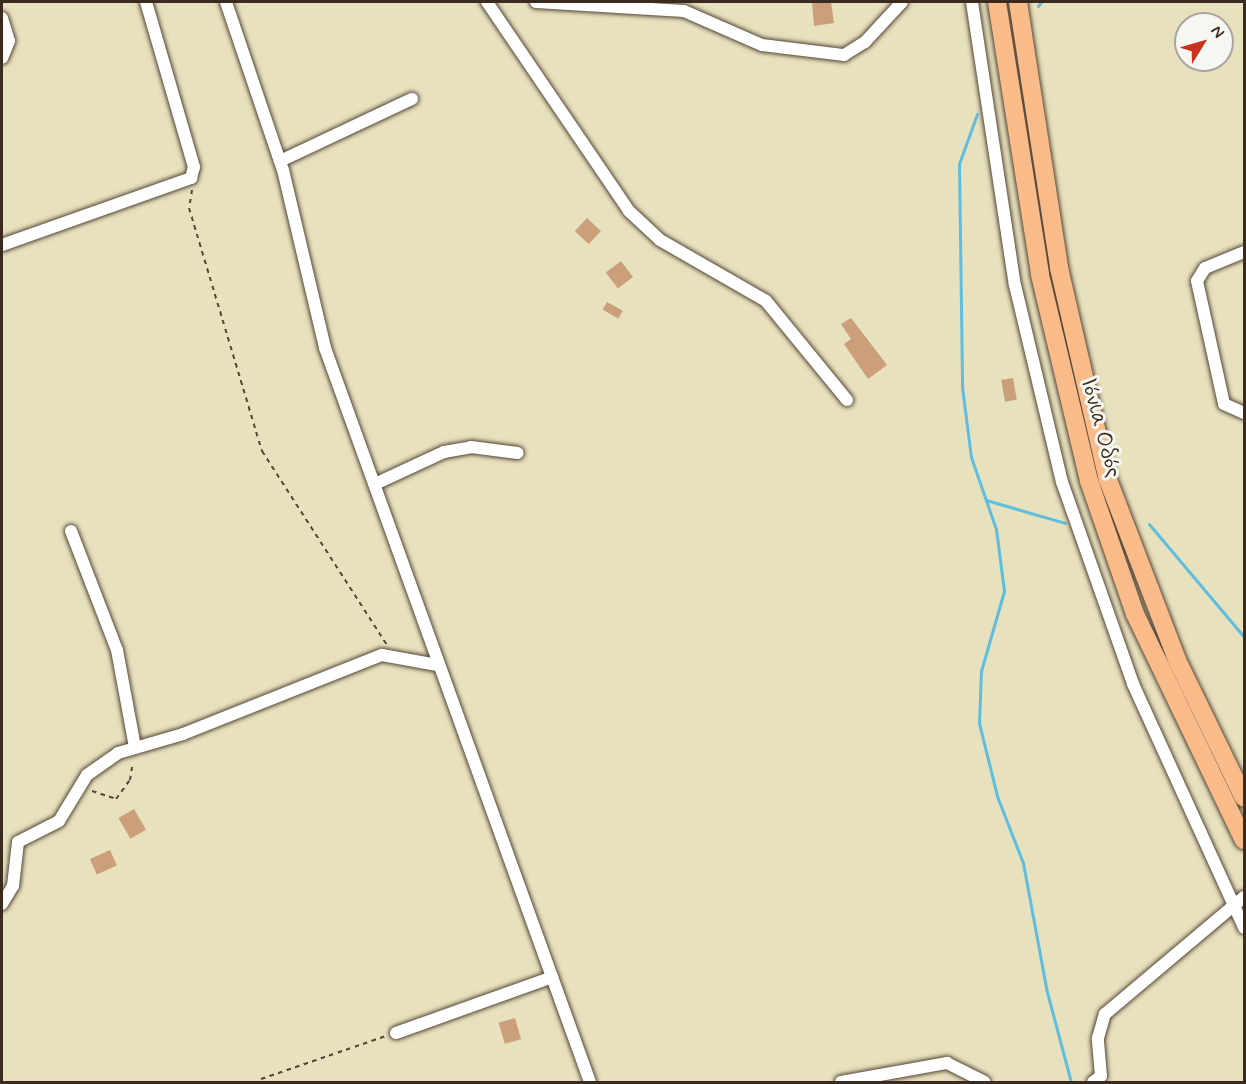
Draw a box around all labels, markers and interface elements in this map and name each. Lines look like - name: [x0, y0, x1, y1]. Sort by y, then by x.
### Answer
- north arrow: [1174, 12, 1234, 72]
- text: N: [1206, 21, 1229, 43]
- street label: Ιόνια Οδός: [1074, 375, 1126, 481]

